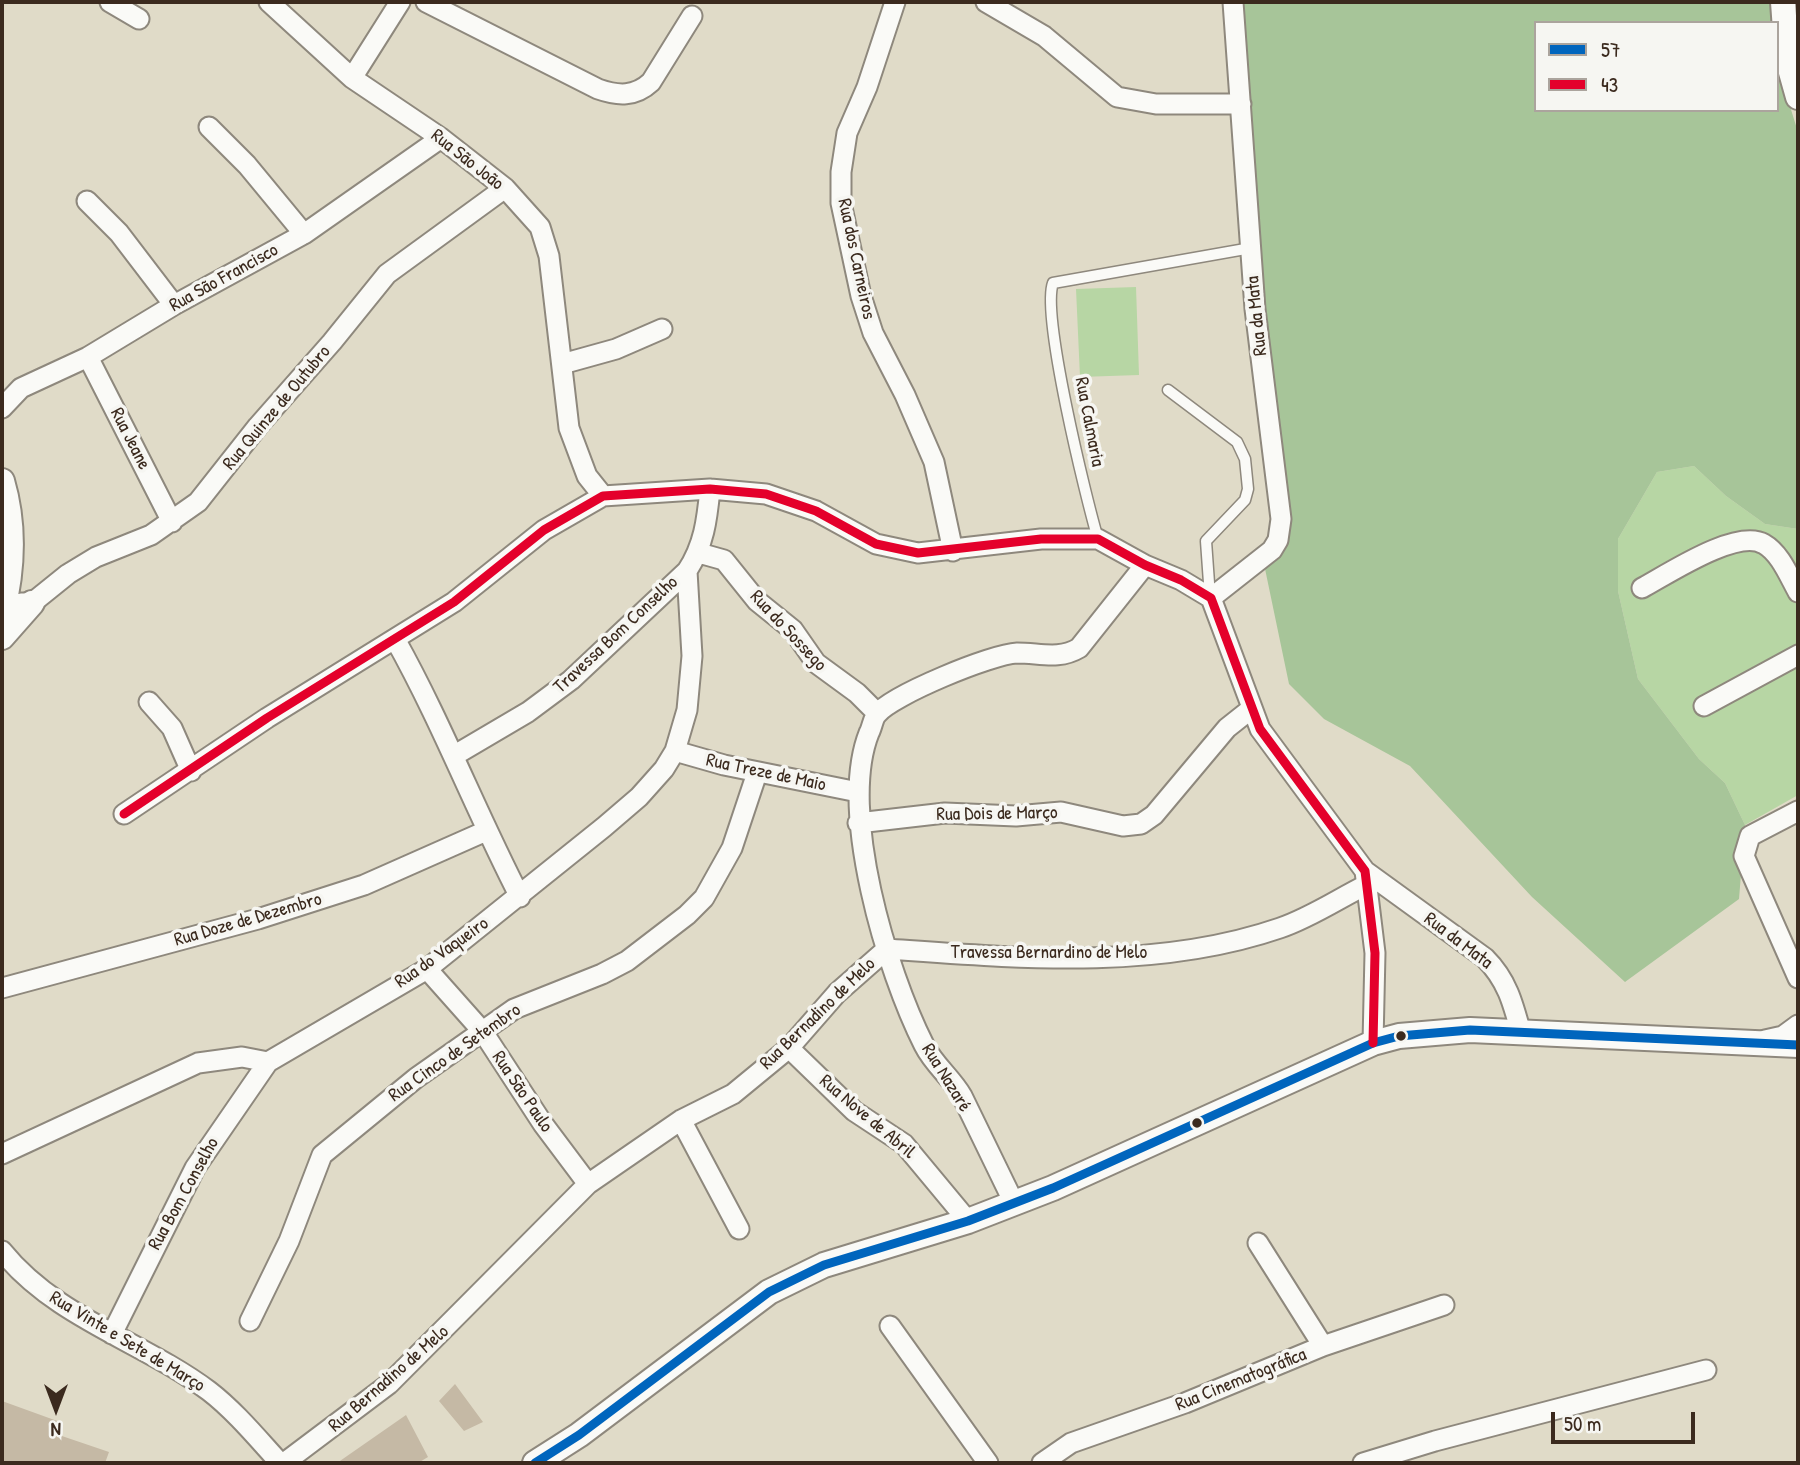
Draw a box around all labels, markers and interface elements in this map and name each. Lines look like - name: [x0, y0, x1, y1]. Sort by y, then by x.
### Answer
- legend: [1534, 21, 1779, 112]
- text: 57: [1601, 35, 1620, 64]
- text: 43: [1601, 70, 1618, 99]
- street label: Rua São João: [426, 125, 508, 195]
- street label: Rua dos Carneiros: [832, 197, 880, 321]
- street label: Rua São Francisco: [166, 239, 282, 317]
- street label: Rua da Mata: [1241, 275, 1273, 357]
- street label: Rua Quinze de Outubro: [218, 341, 336, 475]
- street label: Rua Calmaria: [1069, 375, 1109, 469]
- street label: Rua Jeane: [105, 404, 155, 474]
- street label: Travessa Bom Conselho: [549, 571, 683, 699]
- street label: Rua do Sossego: [745, 586, 831, 676]
- street label: Rua Treze de Maio: [704, 749, 828, 797]
- street label: Rua Dois de Março: [936, 802, 1058, 826]
- street label: Rua Doze de Dezembro: [172, 888, 324, 952]
- street label: Rua da Mata: [1419, 908, 1497, 974]
- street label: Rua do Vaqueiro: [391, 912, 493, 994]
- street label: Travessa Bernardino de Melo: [951, 942, 1147, 964]
- street label: Rua Bernadino de Melo: [755, 953, 881, 1075]
- street label: Rua Cinco de Setembro: [385, 999, 525, 1107]
- unlabelled marker: [1394, 1029, 1408, 1043]
- street label: Rua Nazaré: [916, 1040, 976, 1116]
- street label: Rua São Paulo: [487, 1047, 557, 1137]
- street label: Rua Nove de Abril: [814, 1070, 920, 1164]
- unlabelled marker: [1190, 1116, 1204, 1130]
- street label: Rua Bom Conselho: [144, 1134, 224, 1254]
- street label: Rua Vinte e Sete de Março: [45, 1287, 209, 1397]
- street label: Rua Bernadino de Melo: [324, 1321, 454, 1437]
- street label: Rua Cinematográfica: [1172, 1343, 1310, 1417]
- north arrow: [21, 1374, 91, 1444]
- scale bar: [1555, 1398, 1699, 1442]
- text: 50 m: [1564, 1409, 1601, 1438]
- text: N: [51, 1417, 61, 1443]

